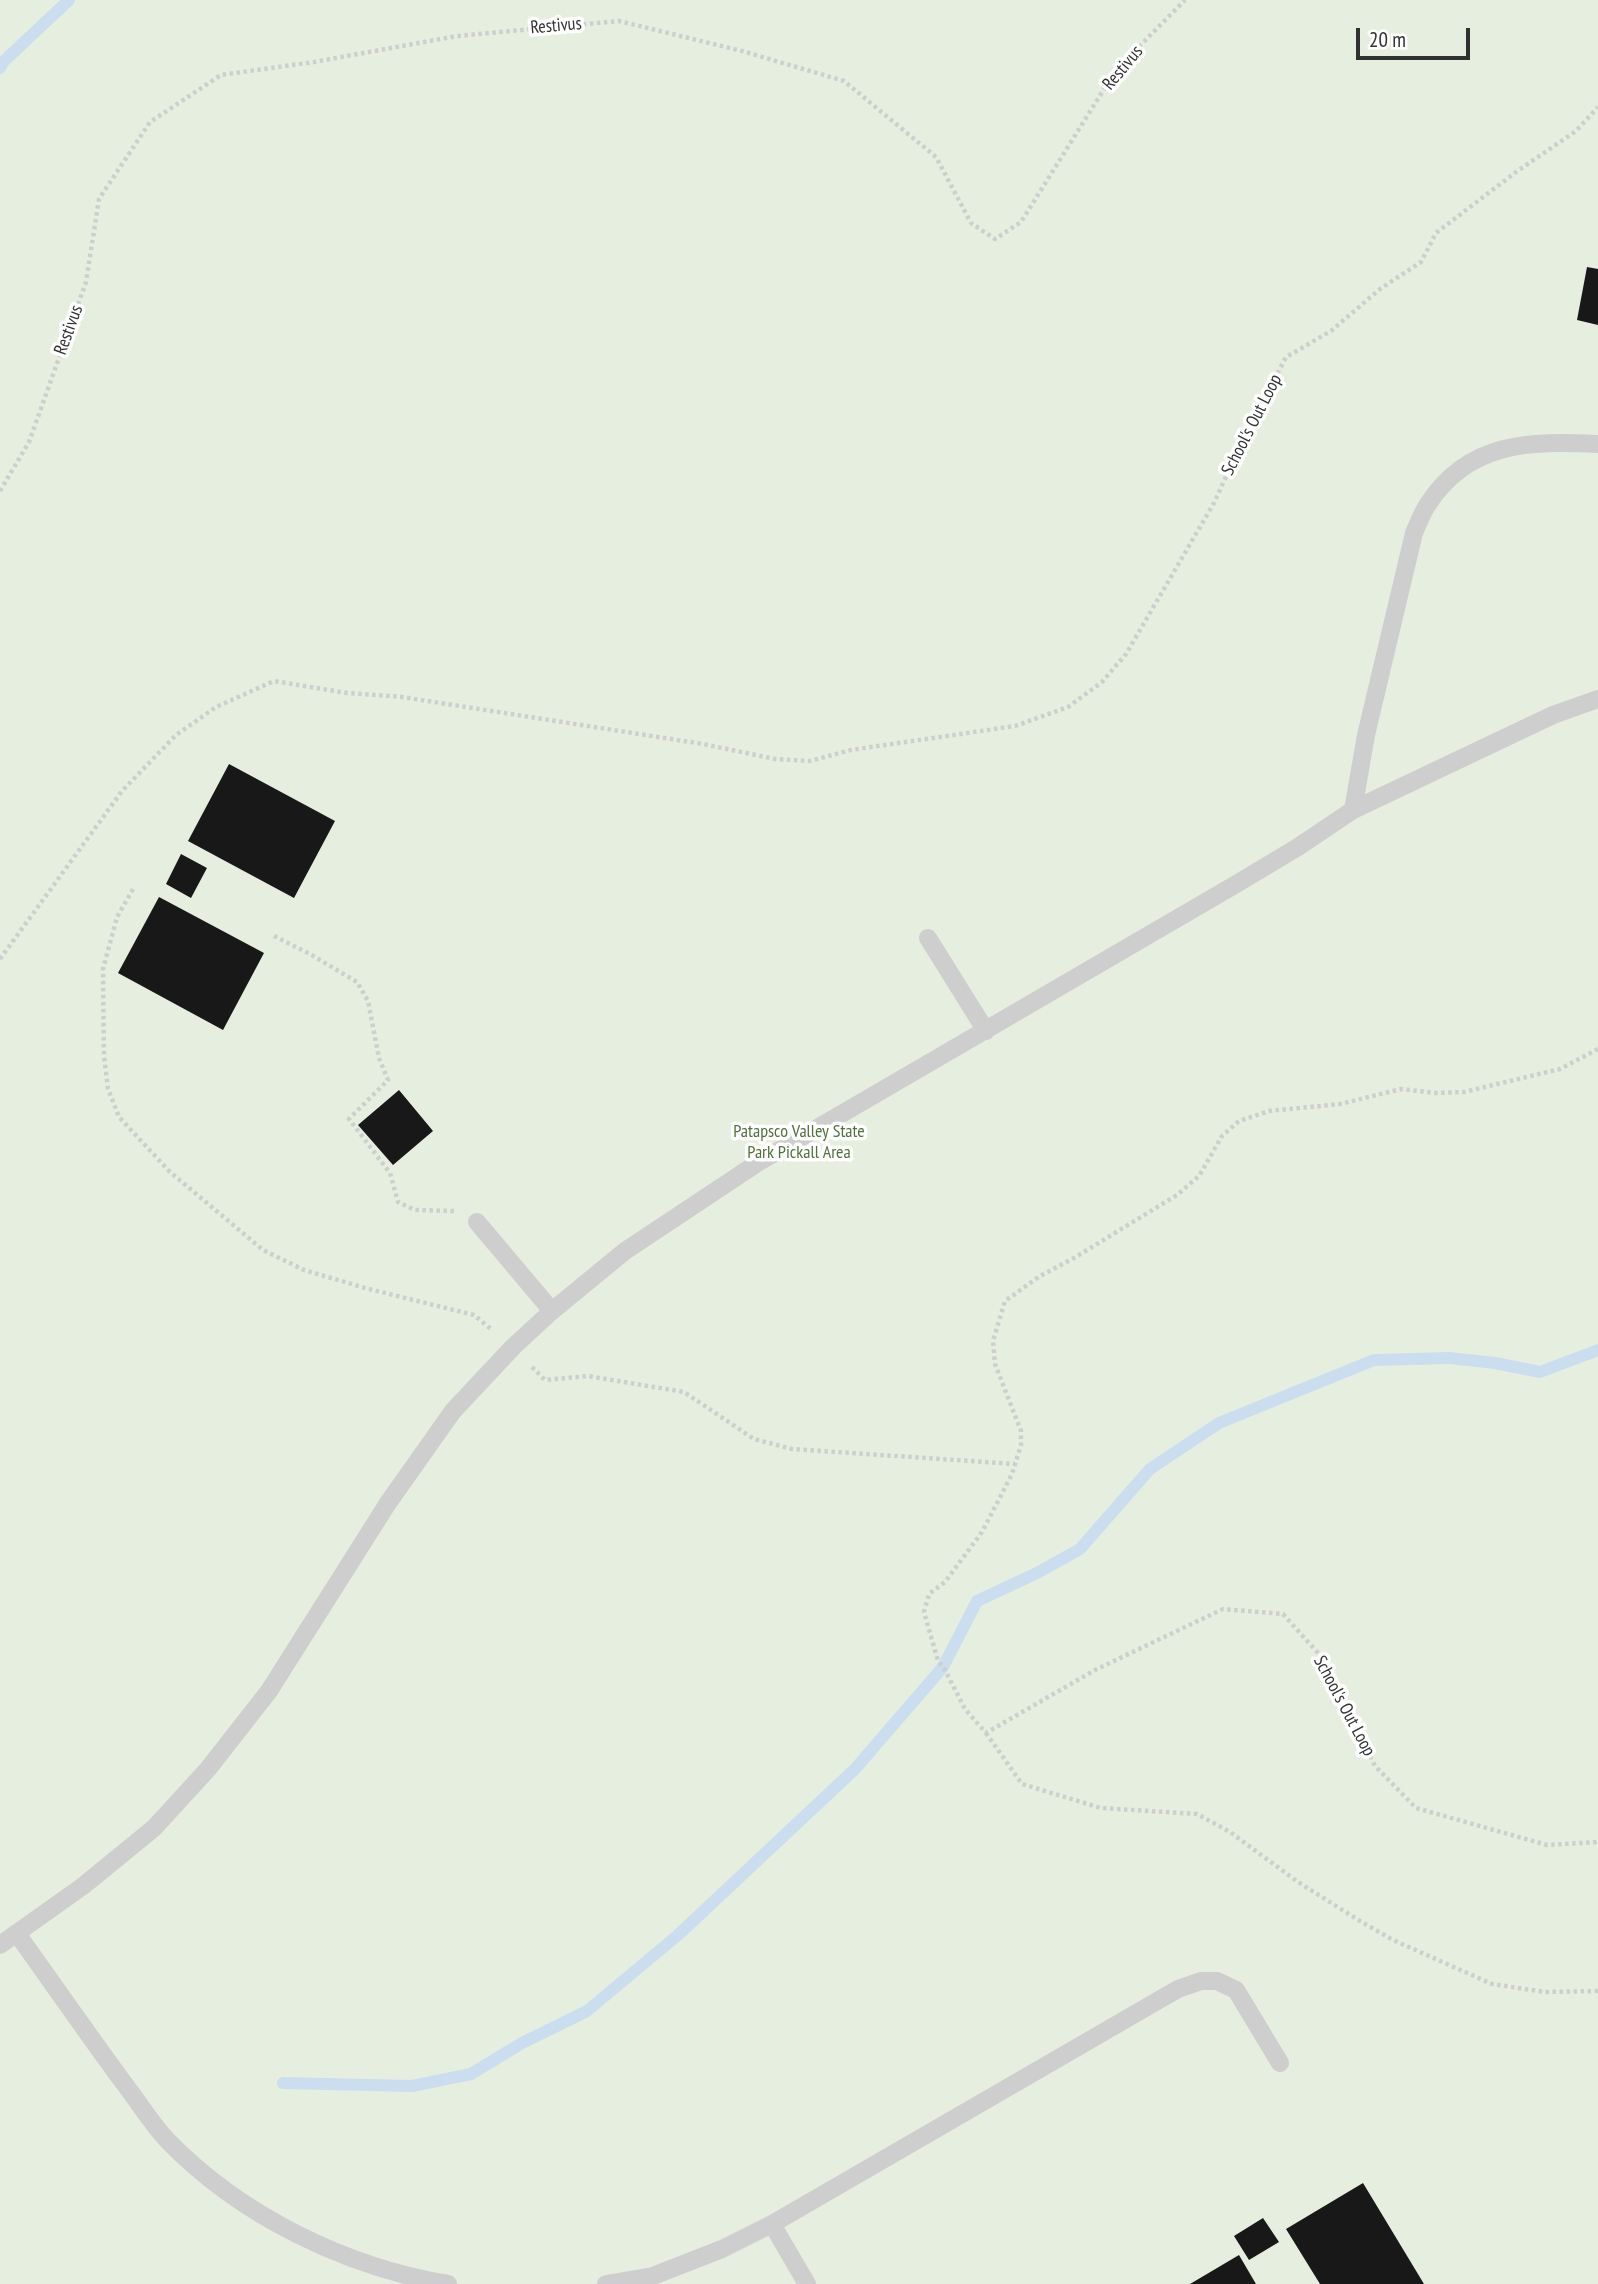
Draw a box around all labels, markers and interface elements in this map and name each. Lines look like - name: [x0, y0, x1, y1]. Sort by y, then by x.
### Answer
- street label: Restivus: [530, 13, 582, 39]
- scale bar: [1360, 14, 1474, 58]
- text: 20 m: [1369, 26, 1406, 53]
- street label: Restivus: [1098, 41, 1148, 95]
- street label: Restivus: [50, 302, 88, 358]
- street label: School's Out Loop: [1217, 371, 1287, 479]
- park label: Patapsco Valley State Park Pickall Area: [733, 1121, 865, 1164]
- street label: School's Out Loop: [1309, 1652, 1379, 1760]

